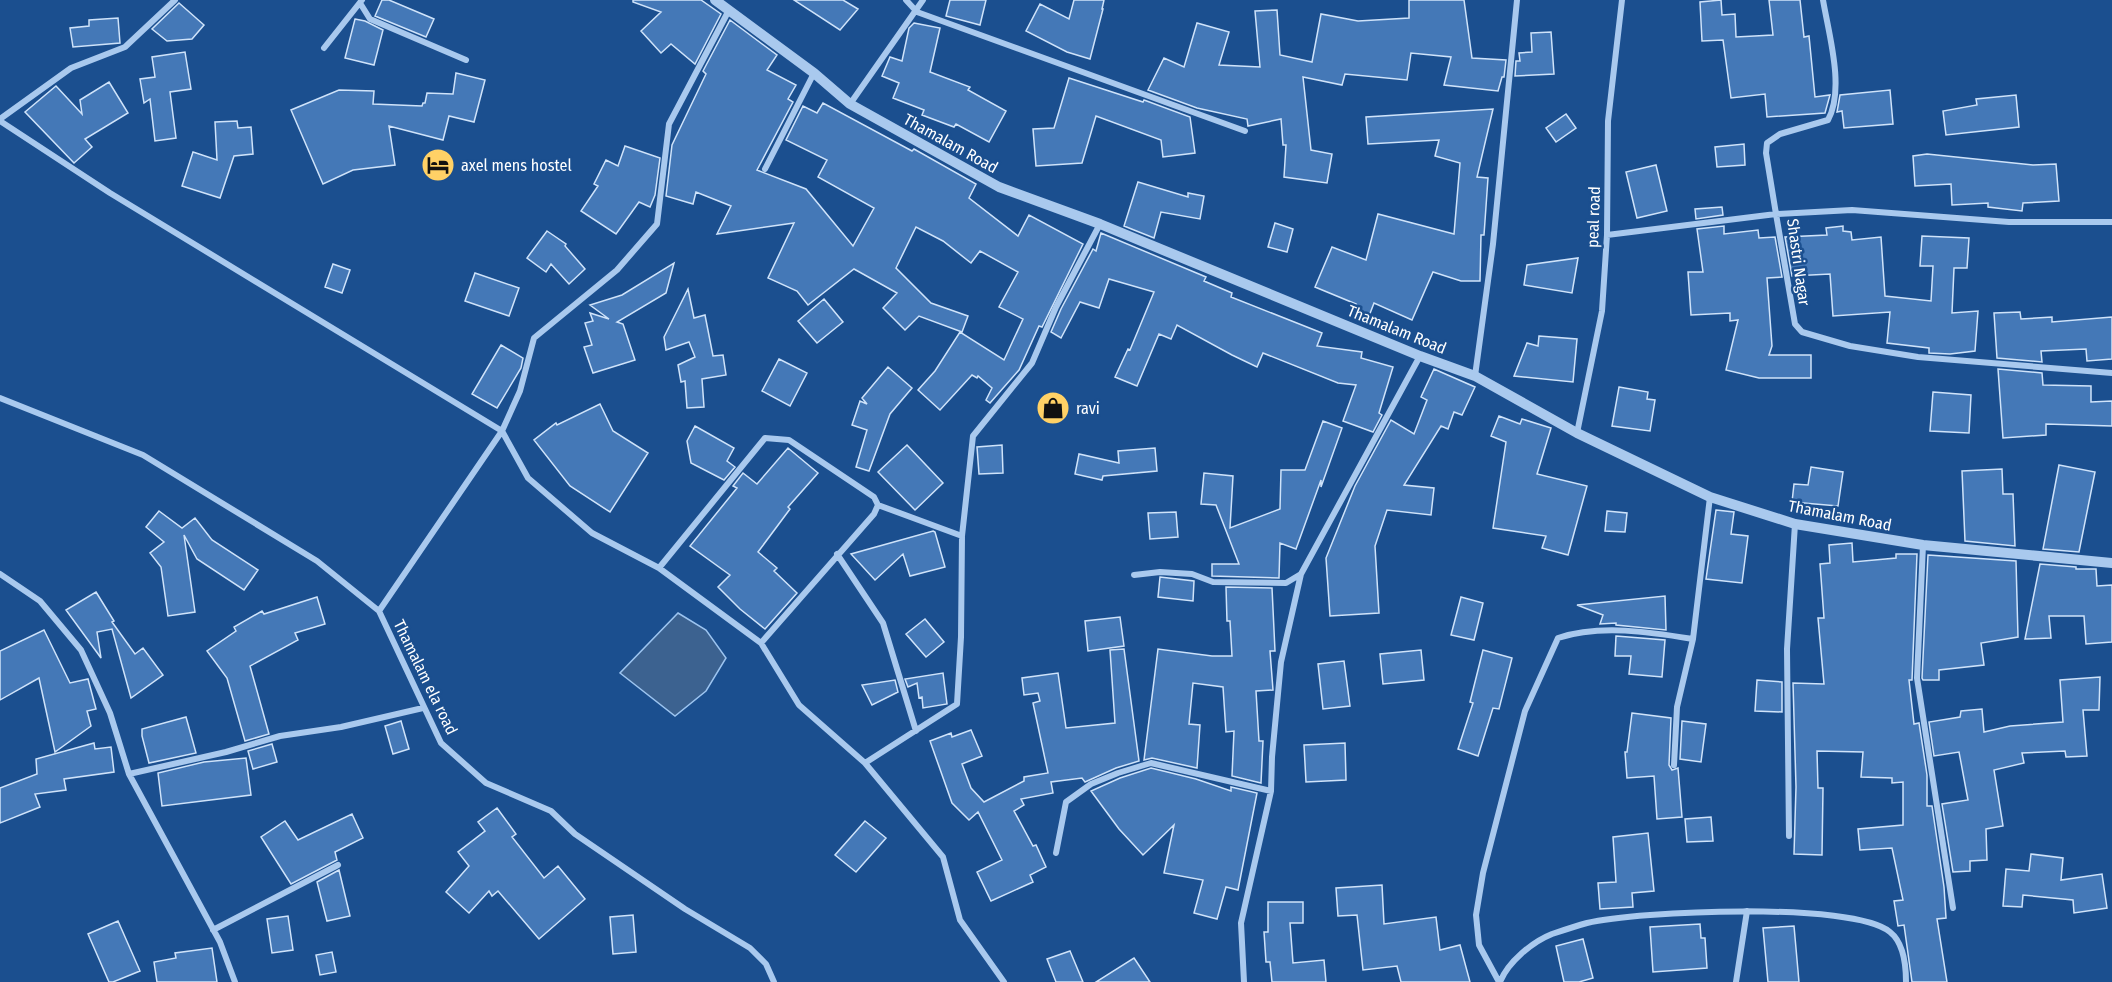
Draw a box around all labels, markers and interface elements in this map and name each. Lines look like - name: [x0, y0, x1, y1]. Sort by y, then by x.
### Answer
- street label: Thamalam Road: [900, 110, 1001, 177]
- hotel icon: axel mens hostel: [420, 147, 456, 183]
- place label: axel mens hostel: [461, 156, 572, 175]
- street label: peal road: [1583, 186, 1604, 248]
- street label: Shastri Nagar: [1783, 217, 1814, 307]
- street label: Thamalam Road: [1345, 301, 1449, 358]
- shop icon: ravi: [1035, 390, 1071, 426]
- place label: ravi: [1076, 399, 1100, 418]
- street label: Thamalam Road: [1787, 496, 1893, 535]
- street label: Thamalam ela road: [390, 617, 462, 738]

